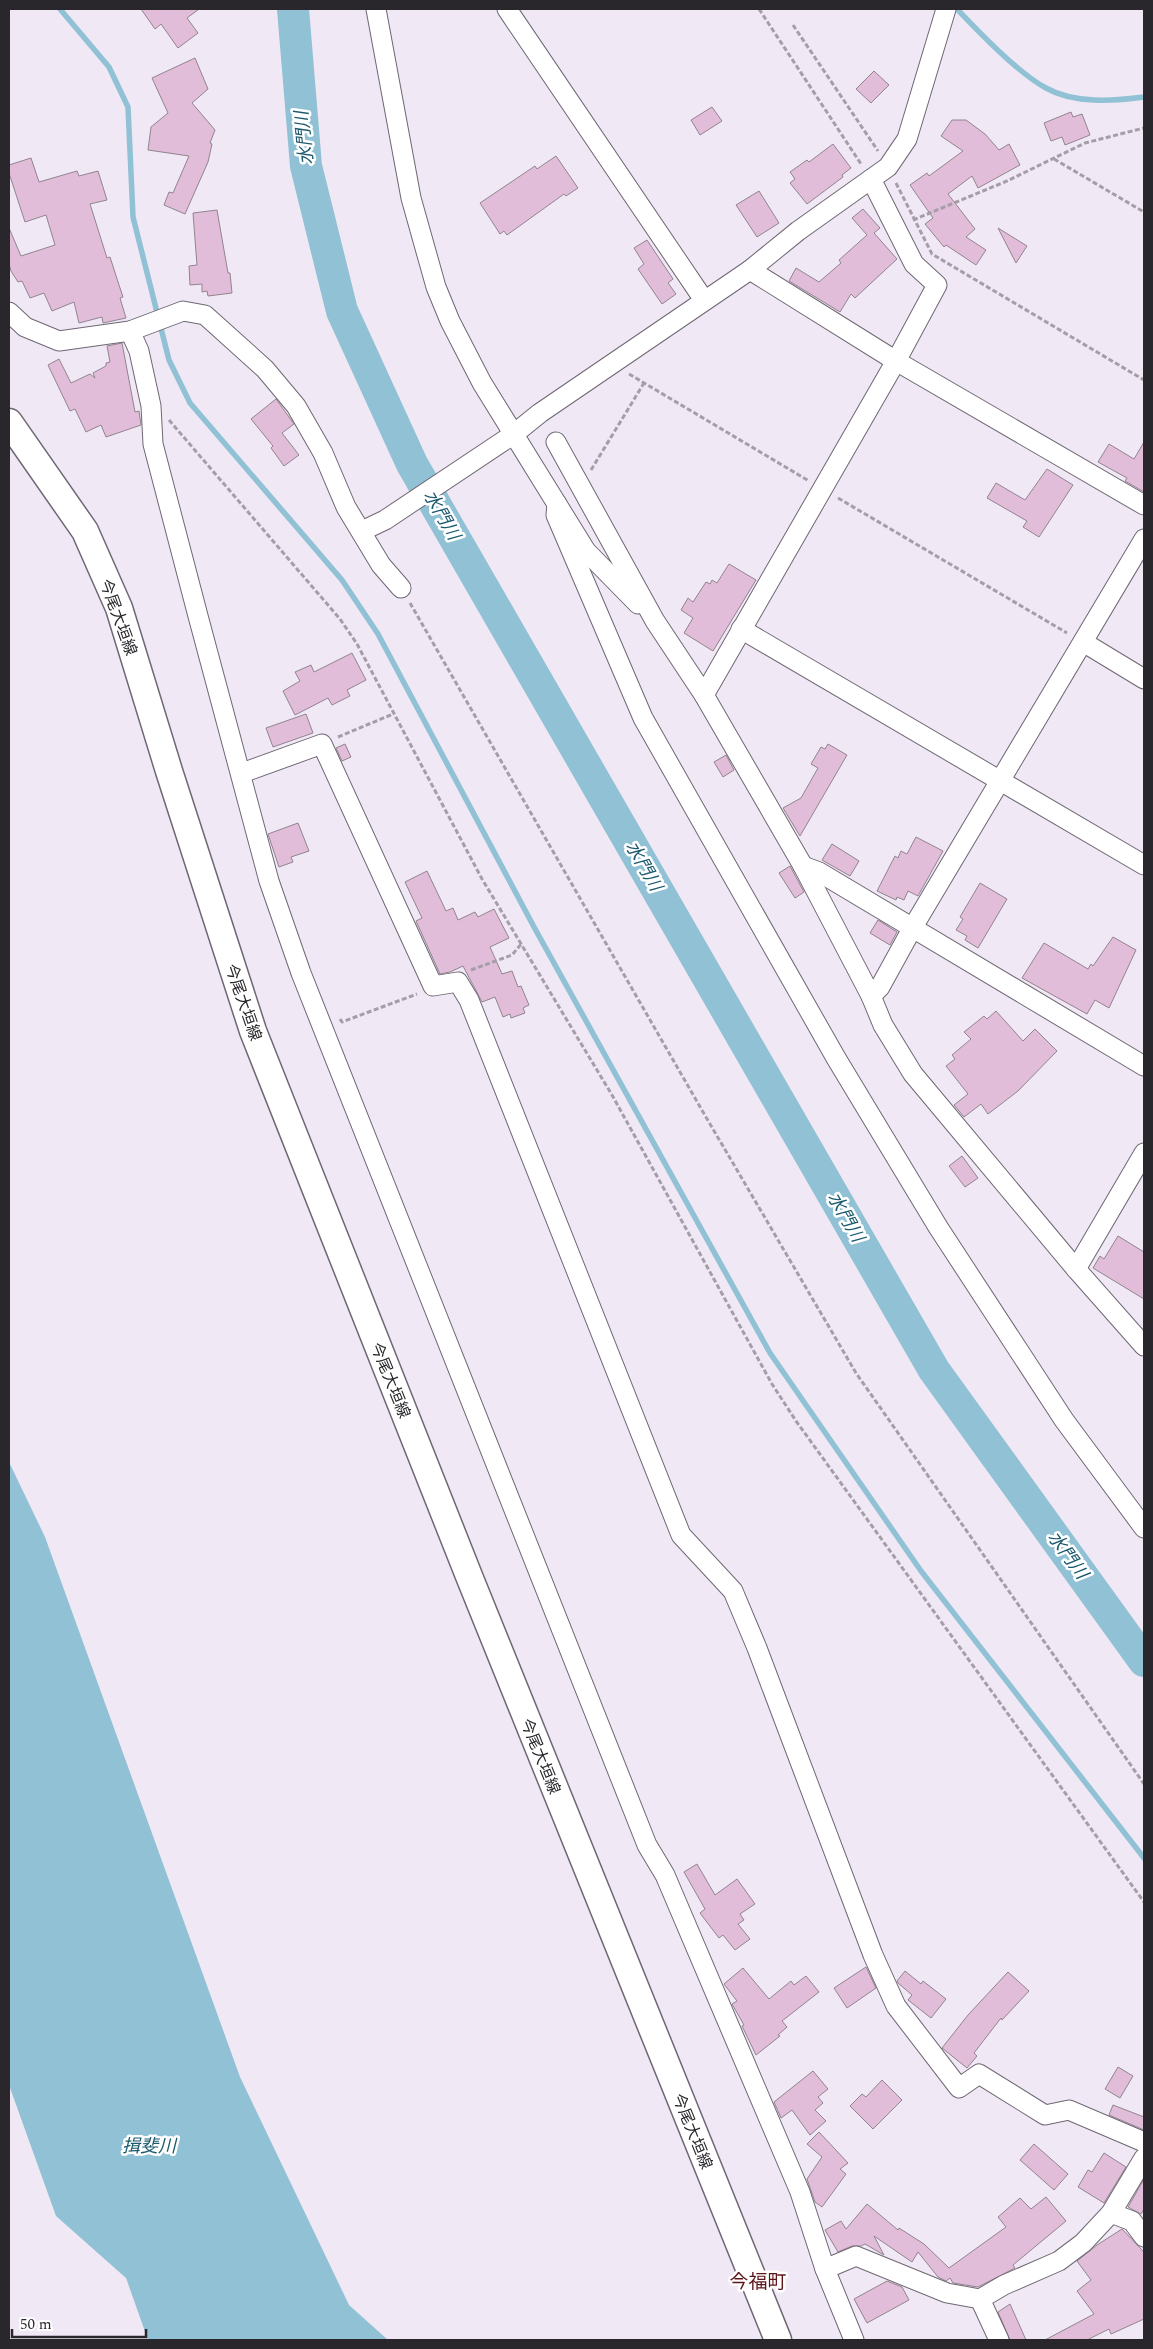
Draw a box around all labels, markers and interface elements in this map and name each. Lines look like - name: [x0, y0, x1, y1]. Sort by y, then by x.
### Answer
- water label: 水門川: [288, 108, 321, 166]
- water label: 水門川: [416, 485, 468, 547]
- street label: 今尾大垣線: [93, 576, 143, 659]
- water label: 水門川: [618, 836, 670, 898]
- street label: 今尾大垣線: [219, 961, 267, 1044]
- water label: 水門川: [820, 1187, 872, 1249]
- street label: 今尾大垣線: [364, 1339, 416, 1422]
- water label: 水門川: [1041, 1526, 1096, 1587]
- street label: 今尾大垣線: [514, 1715, 566, 1798]
- street label: 今尾大垣線: [666, 2090, 718, 2173]
- water label: 揖斐川: [122, 2133, 178, 2160]
- district label: 今福町: [729, 2268, 787, 2297]
- scale bar: [12, 2306, 146, 2338]
- text: 50 m: [20, 2313, 52, 2336]

